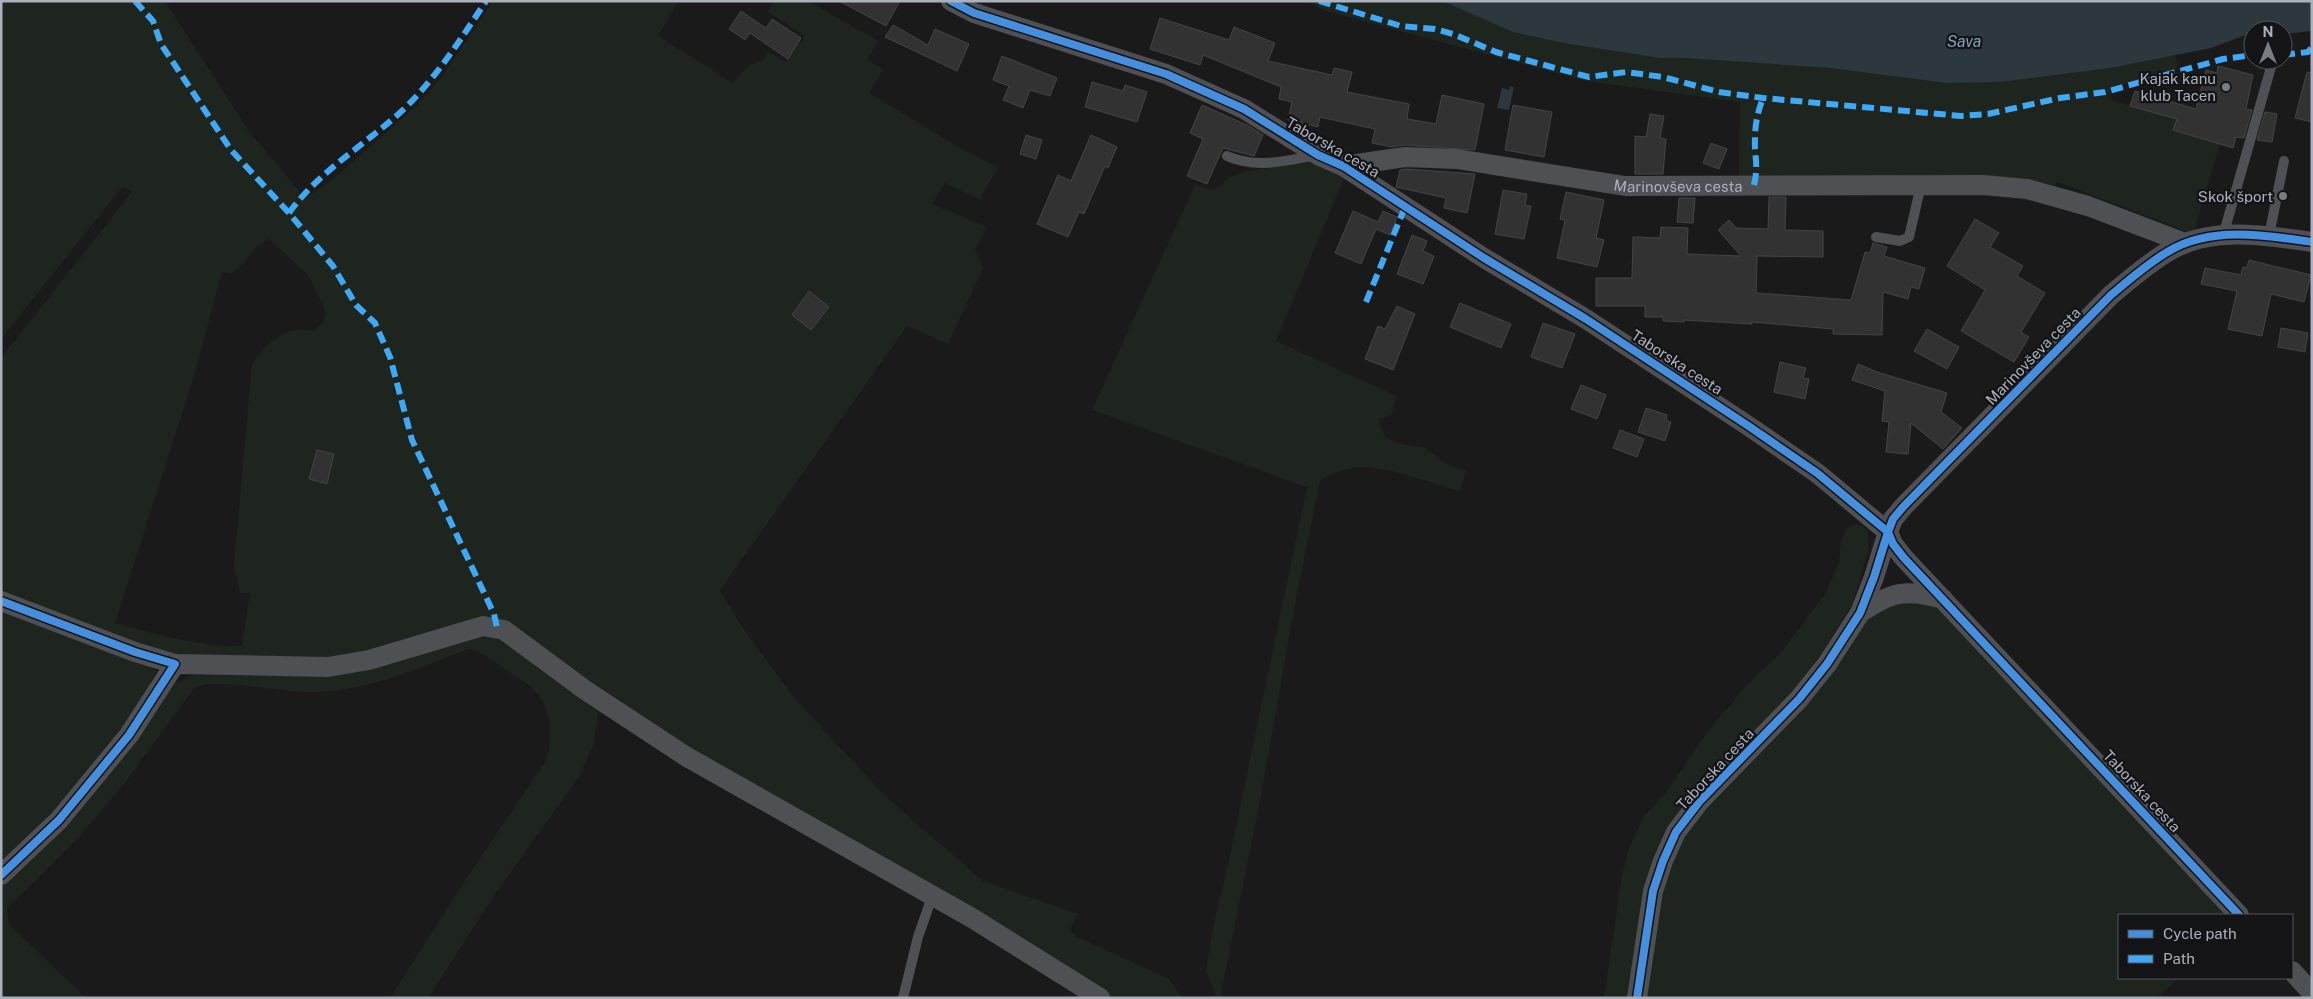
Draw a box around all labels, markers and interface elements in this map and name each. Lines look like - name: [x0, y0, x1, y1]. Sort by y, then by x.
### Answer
- north arrow: [2243, 20, 2293, 70]
- text: N: [2263, 24, 2273, 40]
- water label: Sava: [1947, 32, 1981, 51]
- place label: Kajak kanu klub Tacen: [2139, 70, 2216, 104]
- marker: Kajak kanu klub Tacen: [2220, 81, 2232, 93]
- street label: Taborska cesta: [1283, 113, 1383, 181]
- street label: Marinovševa cesta: [1613, 176, 1743, 195]
- place label: Skok šport: [2198, 188, 2273, 205]
- marker: Skok šport: [2277, 190, 2289, 202]
- street label: Marinovševa cesta: [1982, 304, 2084, 408]
- street label: Taborska cesta: [1628, 326, 1726, 398]
- street label: Taborska cesta: [1673, 725, 1757, 813]
- street label: Taborska cesta: [2100, 747, 2184, 835]
- legend: [2118, 914, 2293, 979]
- text: Cycle path: [2163, 925, 2237, 942]
- text: Path: [2163, 950, 2195, 967]

